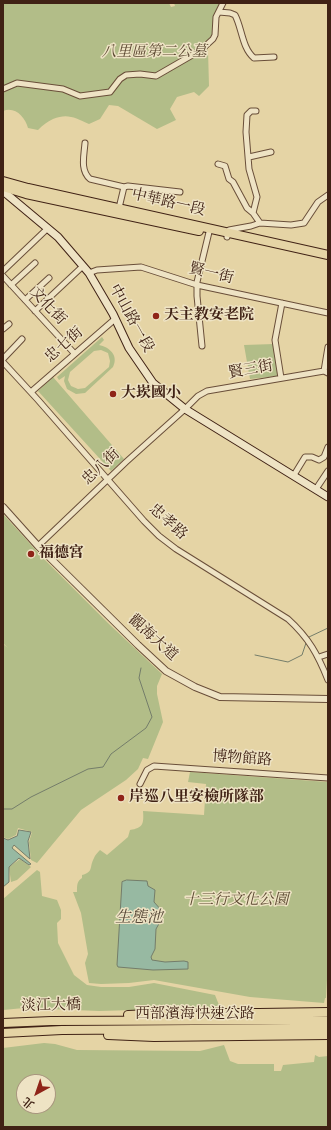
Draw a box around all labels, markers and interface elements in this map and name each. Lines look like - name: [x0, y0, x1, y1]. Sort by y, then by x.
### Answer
- park label: 八里區第二公墓: [102, 44, 206, 62]
- street label: 中華路一段: [129, 187, 207, 221]
- street label: 賢一街: [187, 261, 235, 289]
- street label: 中山路一段: [104, 282, 156, 356]
- street label: 文化街: [25, 284, 69, 330]
- place label: 天主教安老院: [164, 307, 254, 325]
- marker: 天主教安老院: [151, 311, 161, 321]
- street label: 忠七街: [42, 324, 88, 368]
- street label: 賢三街: [227, 358, 275, 384]
- place label: 大崁國小: [121, 385, 181, 403]
- marker: 大崁國小: [108, 389, 118, 399]
- street label: 忠八街: [79, 446, 125, 490]
- street label: 忠孝路: [144, 501, 190, 545]
- place label: 福德宮: [39, 545, 84, 563]
- marker: 福德宮: [26, 549, 36, 559]
- street label: 觀海大道: [124, 612, 180, 666]
- street label: 博物館路: [211, 749, 273, 771]
- place label: 岸巡八里安檢所隊部: [129, 789, 264, 807]
- marker: 岸巡八里安檢所隊部: [116, 793, 126, 803]
- park label: 十三行文化公園: [184, 892, 288, 910]
- water label: 生態池: [115, 909, 163, 929]
- street label: 淡江大橋: [21, 997, 81, 1017]
- street label: 西部濱海快速公路: [135, 1006, 255, 1024]
- north arrow: [16, 1074, 56, 1114]
- text: 北: [20, 1093, 38, 1112]

